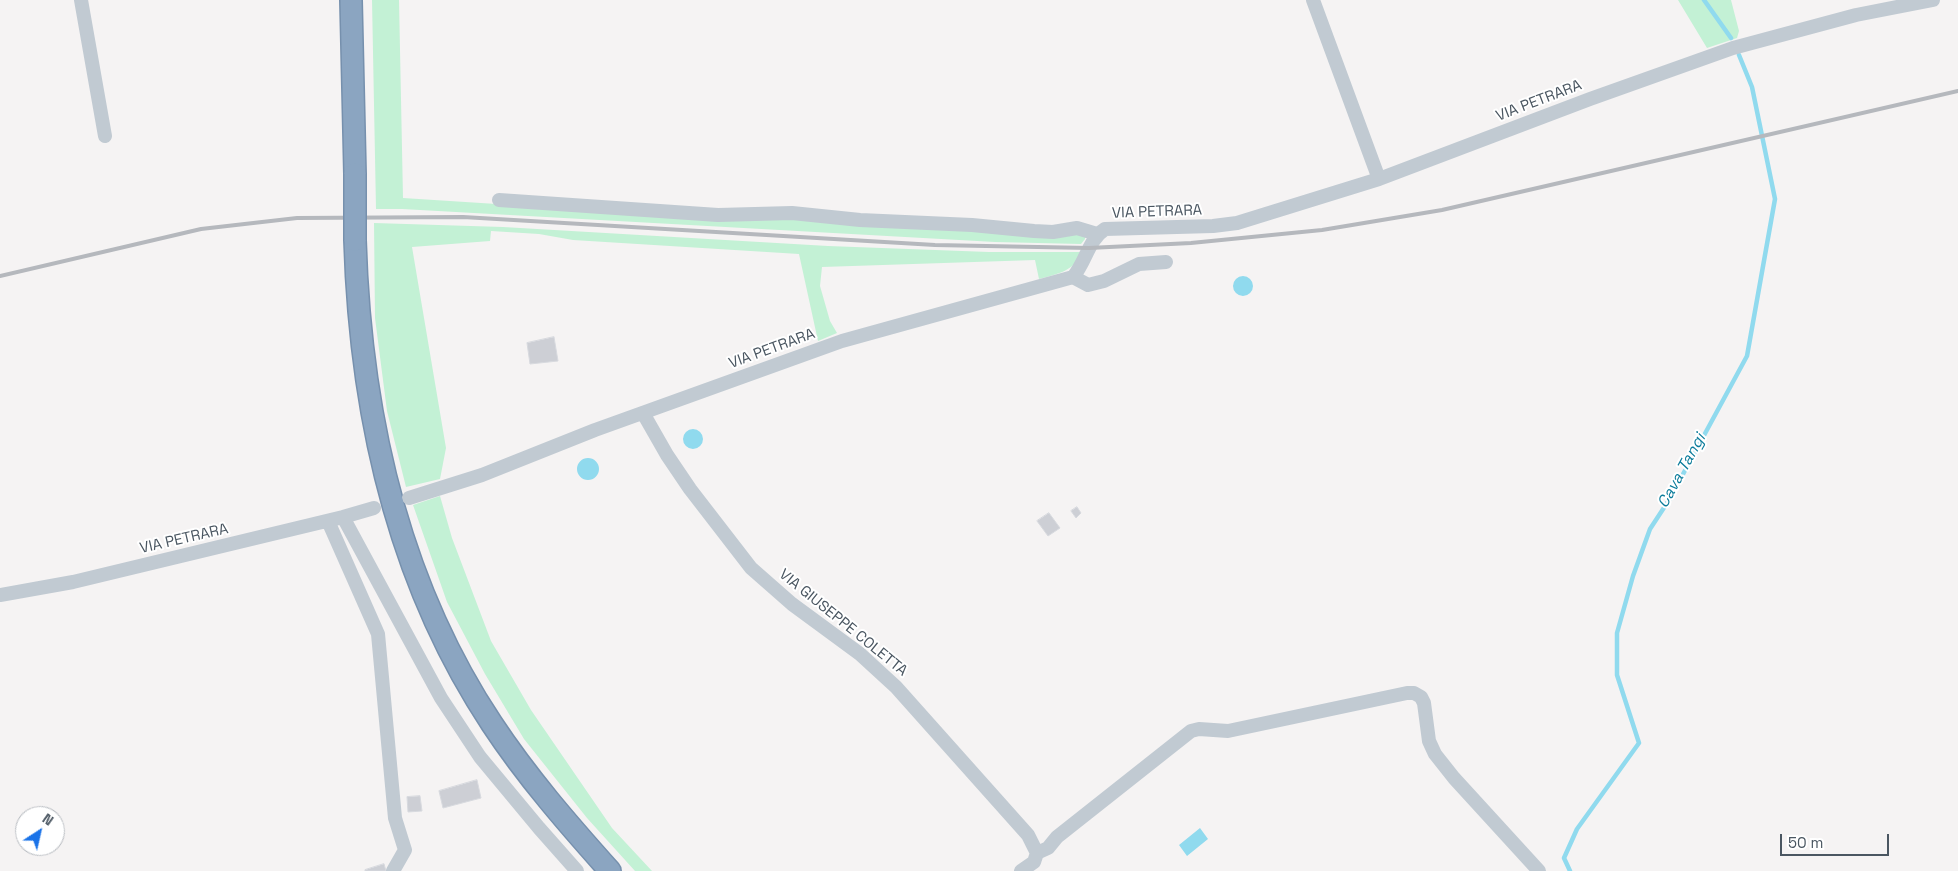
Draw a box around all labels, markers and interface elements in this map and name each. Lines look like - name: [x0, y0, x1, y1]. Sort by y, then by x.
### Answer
- street label: VIA PETRARA: [1494, 76, 1584, 126]
- street label: VIA PETRARA: [1112, 201, 1202, 223]
- street label: VIA PETRARA: [726, 325, 818, 373]
- water label: Cava Tangi: [1654, 431, 1710, 511]
- street label: VIA PETRARA: [138, 520, 230, 558]
- street label: VIA GIUSEPPE COLETTA: [775, 566, 911, 680]
- north arrow: [15, 806, 65, 856]
- text: N: [39, 809, 57, 830]
- scale bar: [1783, 824, 1892, 856]
- text: 50 m: [1788, 833, 1823, 852]

